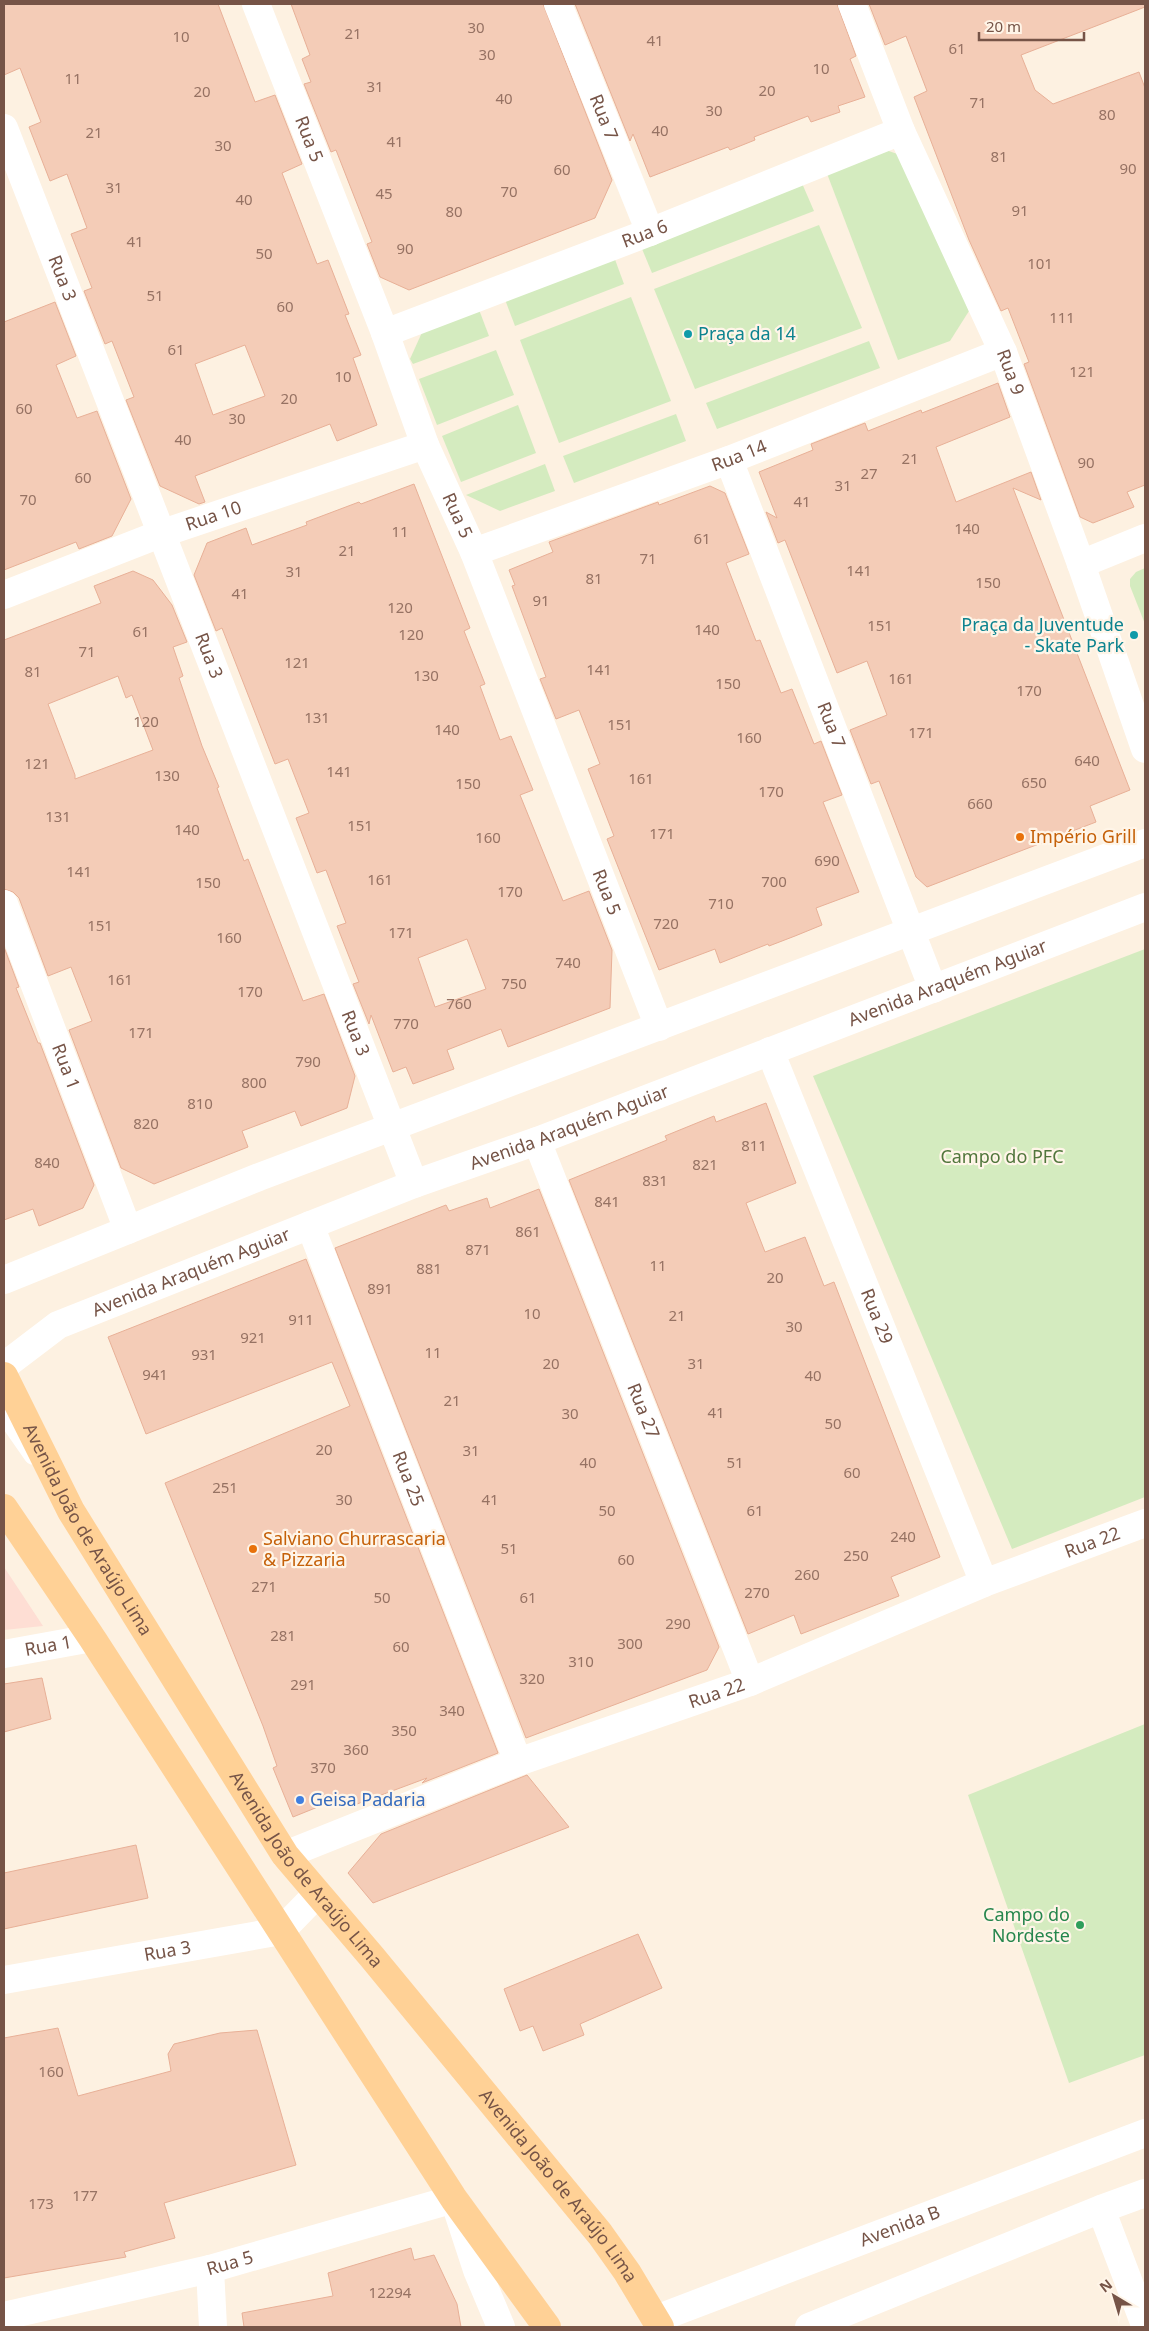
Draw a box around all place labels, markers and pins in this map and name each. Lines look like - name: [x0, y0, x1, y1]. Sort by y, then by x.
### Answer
- place label: Praça da 14: [698, 321, 796, 345]
- marker: Praça da 14: [682, 328, 694, 340]
- place label: Praça da Juventude - Skate Park: [961, 612, 1124, 657]
- marker: Praça da Juventude - Skate Park: [1128, 629, 1140, 641]
- place label: Império Grill: [1030, 824, 1136, 848]
- marker: Império Grill: [1014, 831, 1026, 843]
- place label: Salviano Churrascaria & Pizzaria: [263, 1526, 446, 1571]
- marker: Salviano Churrascaria & Pizzaria: [247, 1543, 259, 1555]
- place label: Geisa Padaria: [310, 1787, 426, 1811]
- marker: Geisa Padaria: [294, 1794, 306, 1806]
- place label: Campo do Nordeste: [983, 1902, 1070, 1947]
- marker: Campo do Nordeste: [1074, 1919, 1086, 1931]

